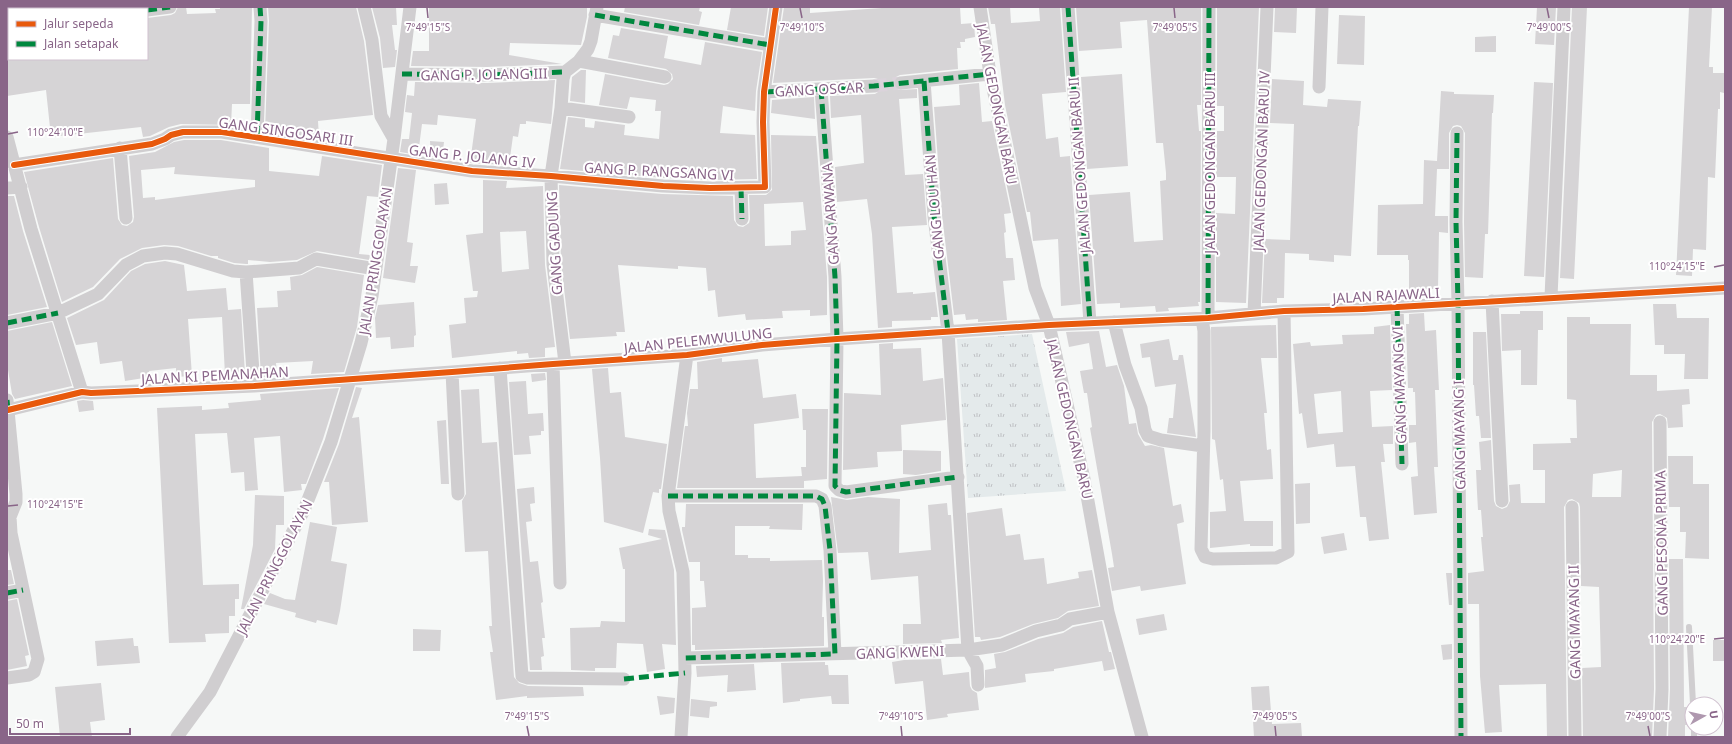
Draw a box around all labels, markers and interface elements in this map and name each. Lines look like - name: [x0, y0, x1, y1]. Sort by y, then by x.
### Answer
- legend: [8, 8, 148, 60]
- text: Jalur sepeda: [43, 15, 113, 32]
- text: 7°49'15"S: [406, 20, 451, 34]
- text: 7°49'10"S: [780, 20, 825, 34]
- street label: JALAN GEDONGAN BARU: [972, 20, 1022, 186]
- text: 7°49'05"S: [1153, 20, 1198, 34]
- text: 7°49'00"S: [1527, 20, 1572, 34]
- text: Jalan setapak: [43, 35, 119, 52]
- street label: GANG P. JOLANG III: [420, 63, 548, 85]
- street label: JALAN GEDONGAN BARU IV: [1248, 70, 1274, 253]
- street label: JALAN GEDONGAN BARU III: [1200, 72, 1219, 256]
- street label: JALAN GEDONGAN BARU II: [1063, 76, 1095, 256]
- street label: GANG OSCAR: [774, 77, 864, 101]
- street label: GANG SINGOSARI III: [217, 112, 355, 150]
- text: 110°24'10"E: [27, 125, 83, 139]
- street label: GANG P. JOLANG IV: [408, 140, 536, 172]
- street label: GANG LOU HAN: [920, 154, 948, 260]
- street label: GANG P. RANGSANG VI: [583, 158, 735, 184]
- street label: GANG ARWANA: [817, 162, 843, 266]
- street label: JALAN PRINGGOLAYAN: [354, 186, 396, 338]
- street label: GANG GADUNG: [542, 191, 566, 295]
- text: 110°24'15"E: [1649, 259, 1705, 273]
- street label: JALAN RAJAWALI: [1330, 283, 1440, 307]
- street label: JALAN PELEMWULUNG: [621, 323, 773, 357]
- street label: GANG MAYANG VI: [1387, 325, 1411, 444]
- street label: JALAN GEDONGAN BARU: [1042, 335, 1098, 501]
- street label: JALAN KI PEMANAHAN: [139, 362, 289, 388]
- street label: GANG MAYANG I: [1449, 380, 1469, 490]
- street label: GANG PESONA PRIMA: [1650, 470, 1672, 616]
- street label: JALAN PRINGGOLAYAN: [231, 496, 316, 640]
- text: 110°24'15"E: [27, 497, 83, 511]
- street label: GANG MAYANG II: [1563, 564, 1584, 679]
- text: 110°24'20"E: [1649, 632, 1705, 646]
- street label: GANG KWENI: [855, 641, 945, 663]
- north arrow: [1684, 696, 1724, 736]
- text: 7°49'15"S: [505, 709, 550, 723]
- text: 7°49'10"S: [879, 709, 924, 723]
- text: 7°49'05"S: [1253, 709, 1298, 723]
- text: 7°49'00"S: [1626, 709, 1671, 723]
- text: U: [1706, 709, 1722, 720]
- scale bar: [10, 710, 130, 736]
- text: 50 m: [16, 715, 44, 732]

